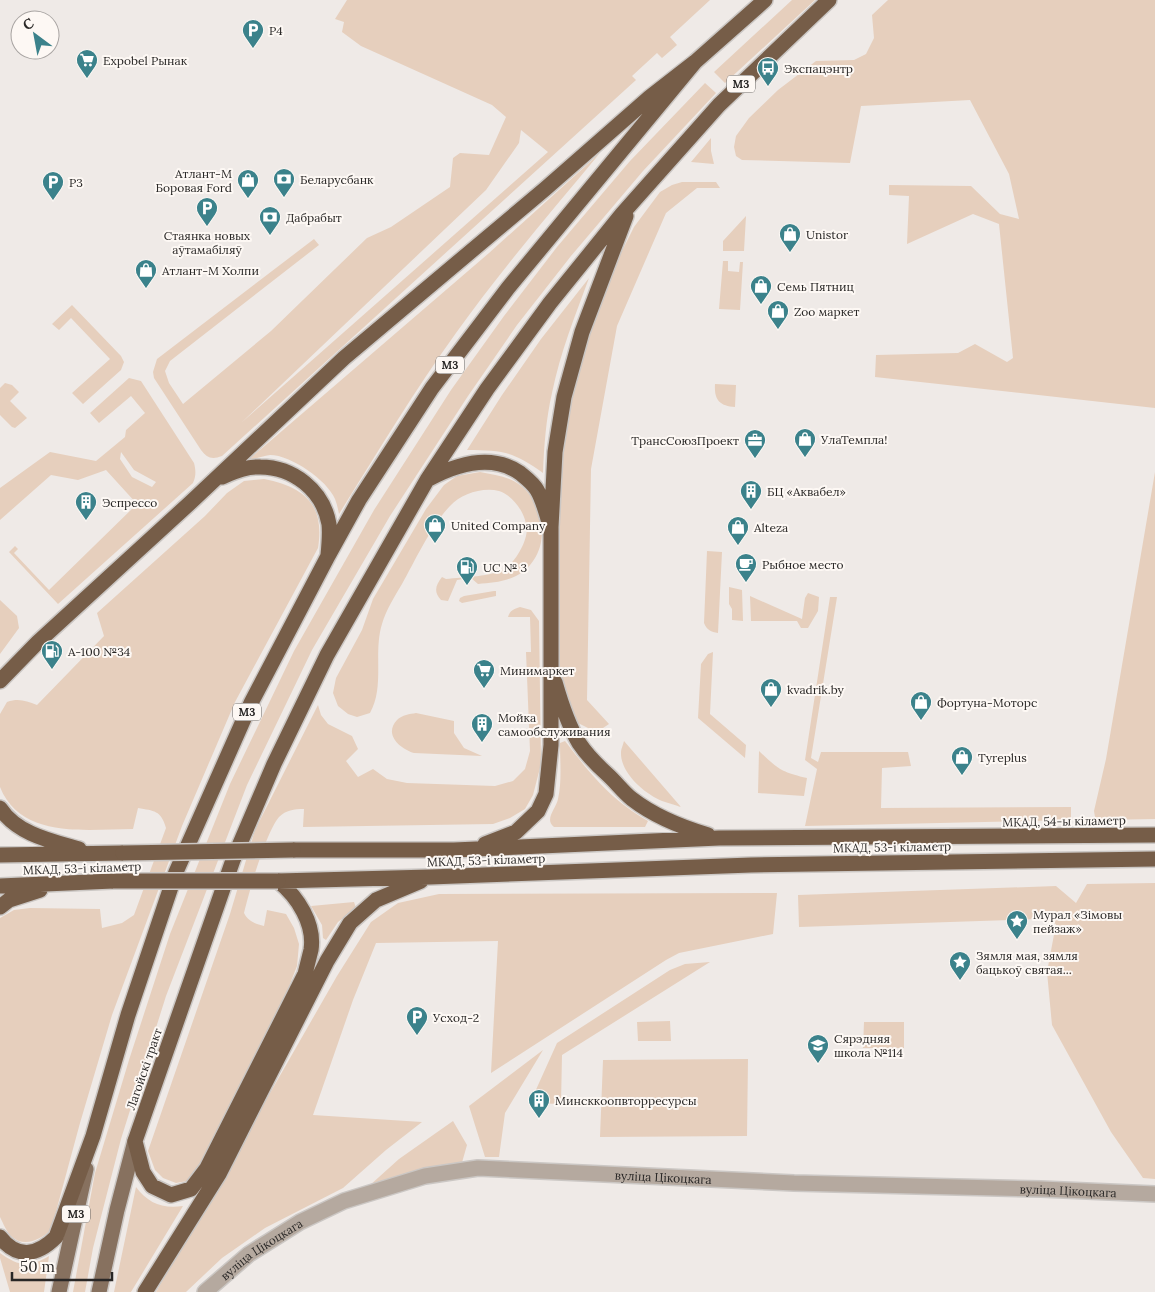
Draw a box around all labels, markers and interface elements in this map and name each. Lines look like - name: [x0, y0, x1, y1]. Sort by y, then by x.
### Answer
- north arrow: [10, 10, 60, 60]
- text: С: [19, 14, 37, 34]
- parking icon: P4: [241, 18, 265, 49]
- place label: P4: [269, 23, 283, 38]
- supermarket icon: Expobel Рынак: [75, 48, 99, 79]
- place label: Expobel Рынак: [103, 53, 188, 68]
- bus stop icon: Экспацэнтр: [756, 56, 780, 87]
- place label: Экспацэнтр: [784, 61, 853, 76]
- road number: М3: [727, 76, 755, 92]
- place label: Атлант-М Боровая Ford: [155, 166, 232, 195]
- bank icon: Беларусбанк: [272, 167, 296, 198]
- shop icon: Атлант-М Боровая Ford: [236, 168, 260, 199]
- parking icon: P3: [41, 170, 65, 201]
- place label: Беларусбанк: [300, 172, 374, 187]
- place label: P3: [69, 175, 83, 190]
- parking icon: Стаянка новых аўтамабіляў: [195, 196, 219, 227]
- bank icon: Дабрабыт: [258, 205, 282, 236]
- place label: Дабрабыт: [286, 210, 342, 225]
- shop icon: Unistor: [778, 222, 802, 253]
- place label: Unistor: [806, 227, 849, 242]
- place label: Стаянка новых аўтамабіляў: [164, 228, 251, 257]
- shop icon: Атлант-М Холпи: [134, 258, 158, 289]
- place label: Атлант-М Холпи: [161, 263, 259, 278]
- shop icon: Семь Пятниц: [749, 274, 773, 305]
- place label: Семь Пятниц: [777, 279, 855, 294]
- shop icon: Zoo маркет: [766, 299, 790, 330]
- place label: Zoo маркет: [794, 304, 860, 319]
- road number: М3: [436, 356, 464, 374]
- shop icon: УлаТемпла!: [793, 427, 817, 458]
- office icon: ТрансСоюзПроект: [743, 428, 767, 459]
- place label: УлаТемпла!: [820, 432, 887, 447]
- place label: ТрансСоюзПроект: [631, 433, 739, 448]
- building icon: БЦ «Аквабел»: [739, 479, 763, 510]
- place label: БЦ «Аквабел»: [767, 484, 846, 499]
- building icon: Эспрессо: [74, 490, 98, 521]
- place label: Эспрессо: [102, 495, 157, 510]
- shop icon: United Company: [423, 513, 447, 544]
- shop icon: Alteza: [726, 515, 750, 546]
- place label: United Company: [451, 518, 546, 533]
- place label: Alteza: [753, 520, 788, 535]
- cafe icon: Рыбное место: [734, 552, 758, 583]
- fuel station icon: UC № 3: [455, 555, 479, 586]
- place label: Рыбное место: [762, 557, 844, 572]
- place label: UC № 3: [483, 560, 528, 575]
- fuel station icon: А-100 №34: [40, 639, 64, 670]
- place label: А-100 №34: [67, 644, 131, 659]
- supermarket icon: Минимаркет: [472, 658, 496, 689]
- place label: Минимаркет: [500, 663, 575, 678]
- shop icon: kvadrik.by: [759, 677, 783, 708]
- place label: kvadrik.by: [787, 682, 845, 697]
- shop icon: Фортуна-Моторс: [909, 690, 933, 721]
- place label: Фортуна-Моторс: [937, 695, 1037, 710]
- road number: М3: [233, 704, 261, 720]
- place label: Мойка самообслуживания: [498, 710, 611, 739]
- building icon: Мойка самообслуживания: [470, 712, 494, 743]
- shop icon: Tyreplus: [950, 745, 974, 776]
- place label: Tyreplus: [978, 750, 1027, 765]
- street label: МКАД, 54-ы кіламетр: [1002, 812, 1126, 830]
- street label: МКАД, 53-і кіламетр: [833, 838, 951, 856]
- street label: МКАД, 53-і кіламетр: [427, 850, 545, 870]
- street label: МКАД, 53-і кіламетр: [23, 858, 141, 878]
- place label: Мурал «Зімовы пейзаж»: [1033, 907, 1122, 936]
- place icon: Мурал «Зімовы пейзаж»: [1005, 909, 1029, 940]
- place label: Зямля мая, зямля бацькоў святая...: [976, 948, 1078, 977]
- place icon: Зямля мая, зямля бацькоў святая...: [948, 950, 972, 981]
- parking icon: Усход-2: [405, 1005, 429, 1036]
- place label: Усход-2: [432, 1010, 479, 1025]
- street label: Лагойскі тракт: [123, 1026, 165, 1112]
- place label: Сярэдняя школа №114: [834, 1031, 903, 1060]
- school or university icon: Сярэдняя школа №114: [806, 1033, 830, 1064]
- building icon: Минсккоопвторресурсы: [527, 1088, 551, 1119]
- place label: Минсккоопвторресурсы: [555, 1093, 697, 1108]
- street label: вуліца Цікоцкага: [614, 1167, 712, 1187]
- street label: вуліца Цікоцкага: [1019, 1181, 1117, 1200]
- road number: М3: [62, 1206, 90, 1222]
- street label: вуліца Цікоцкага: [217, 1215, 305, 1283]
- scale bar: [12, 1250, 112, 1282]
- text: 50 m: [20, 1257, 55, 1276]

